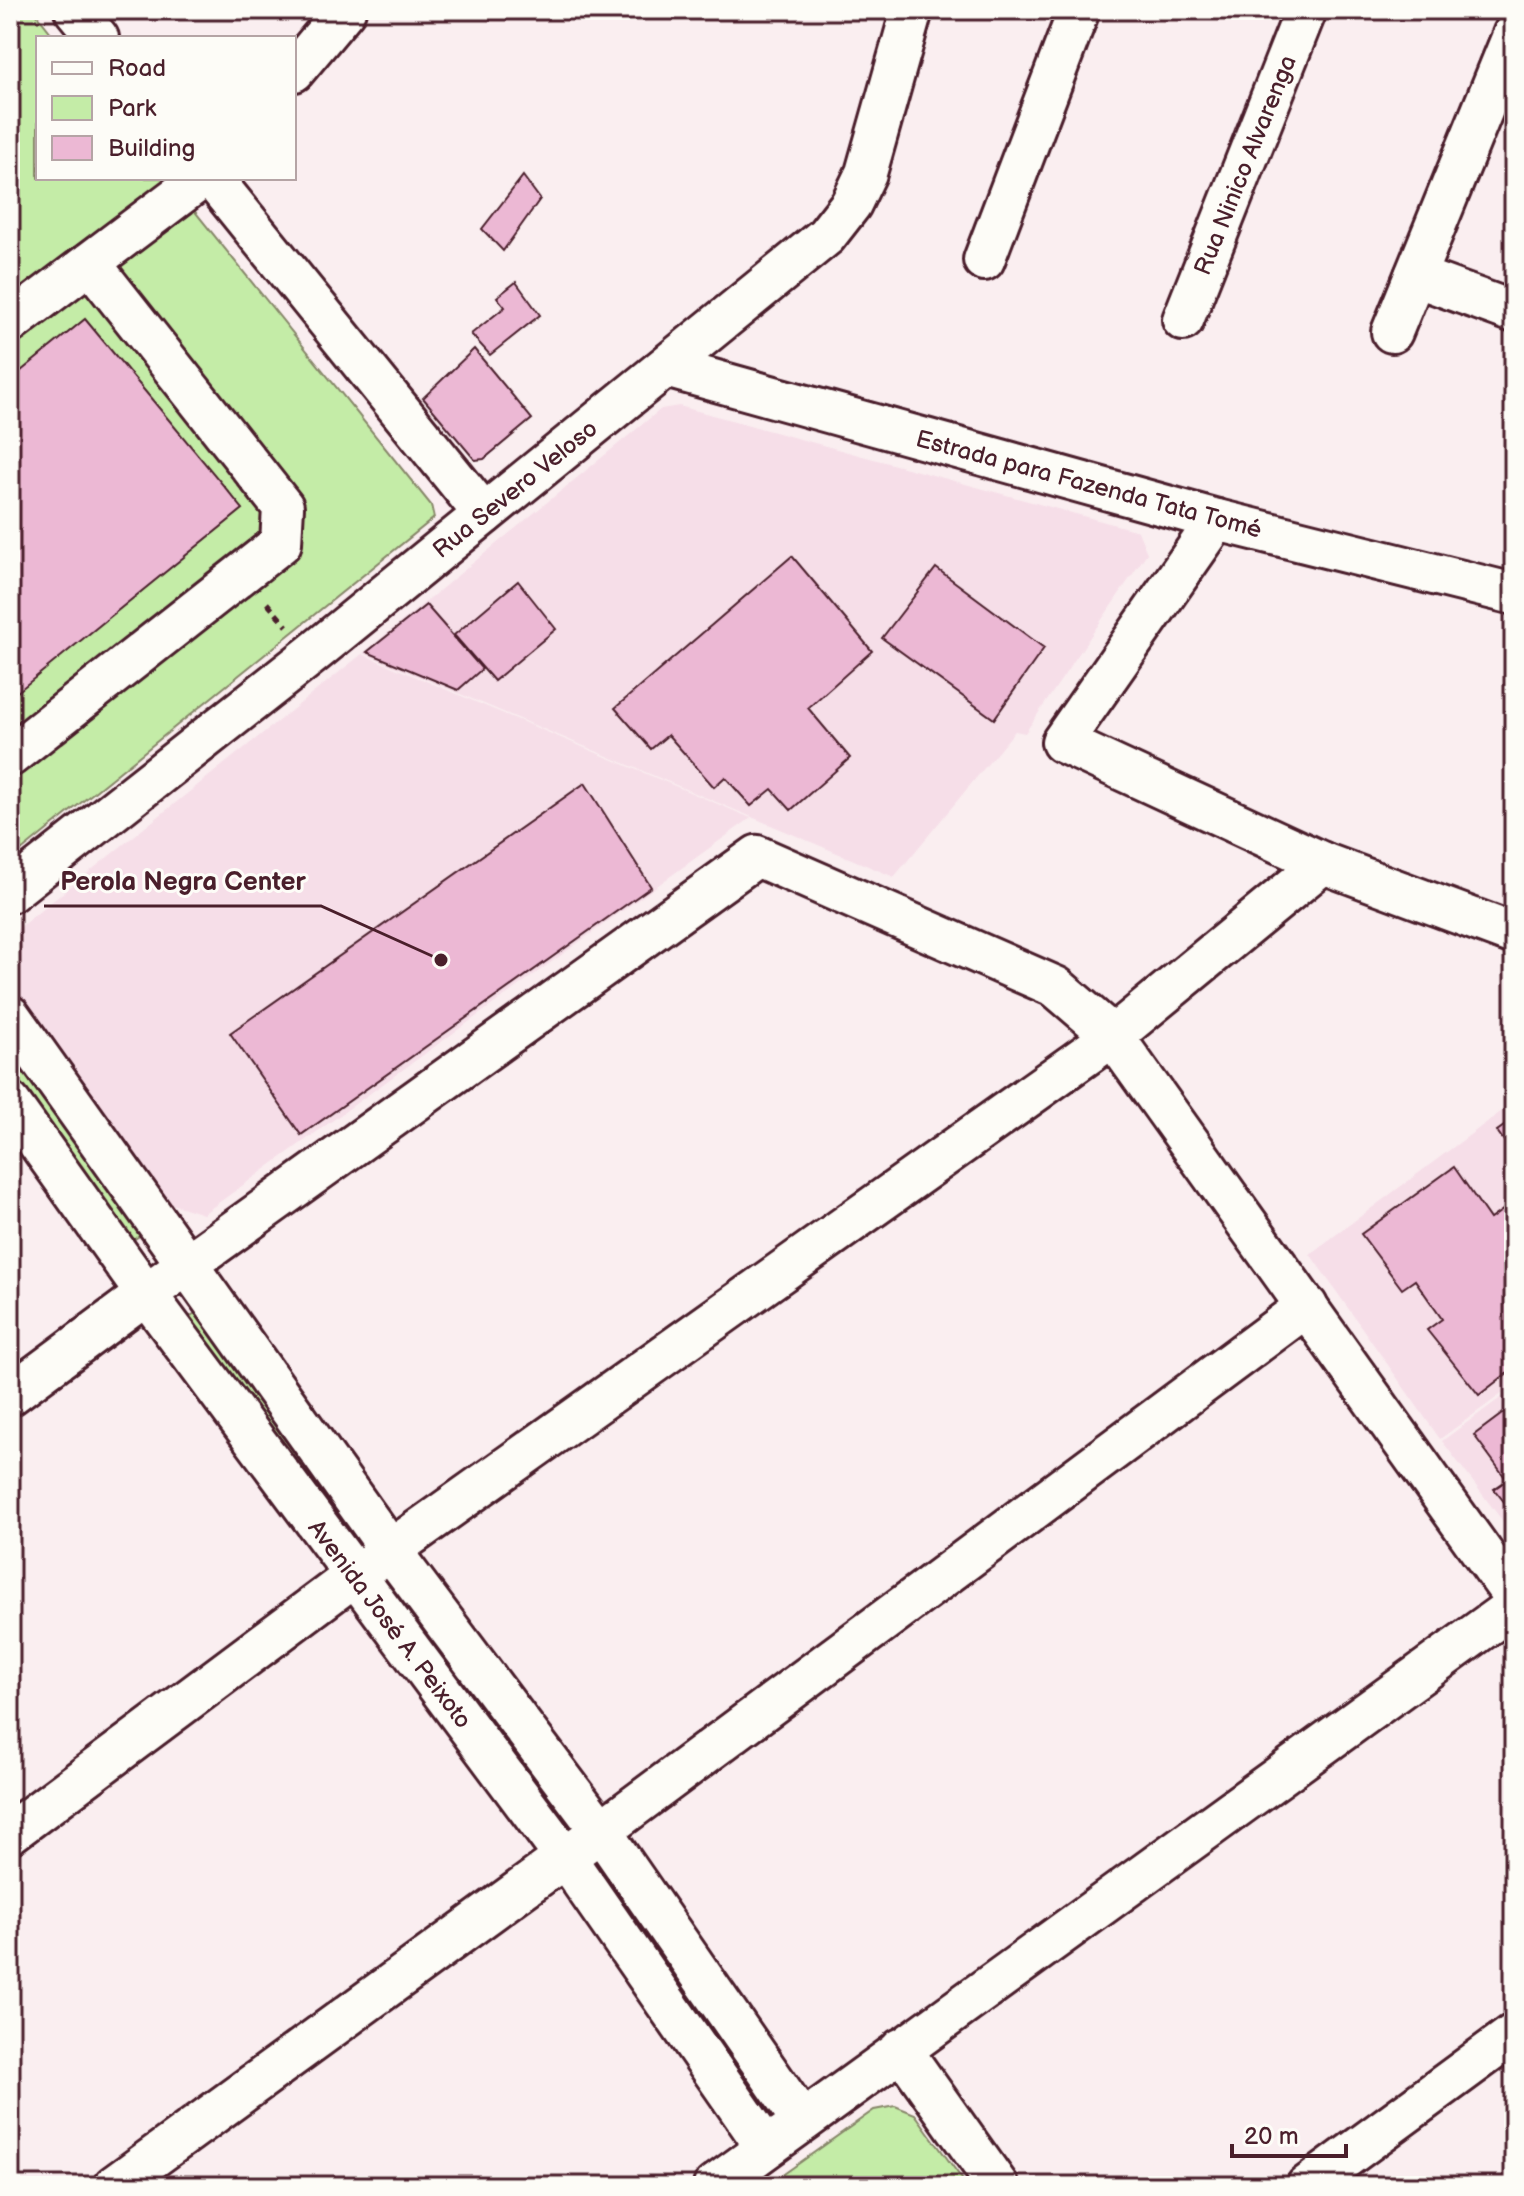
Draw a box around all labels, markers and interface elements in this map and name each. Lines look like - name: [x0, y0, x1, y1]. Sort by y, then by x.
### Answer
- legend: [36, 36, 296, 180]
- street label: Rua Ninico Alvarenga: [1188, 51, 1303, 279]
- text: Road: [108, 54, 166, 83]
- text: Park: [108, 94, 156, 123]
- text: Building: [108, 134, 195, 163]
- street label: Rua Severo Veloso: [427, 414, 603, 565]
- street label: Estrada para Fazenda Tata Tomé: [913, 424, 1265, 545]
- callout: Perola Negra Center: [44, 856, 321, 906]
- text: Perola Negra Center: [60, 867, 306, 898]
- street label: Avenida José A. Peixoto: [302, 1514, 477, 1734]
- scale bar: [1232, 2108, 1346, 2158]
- text: 20 m: [1244, 2122, 1299, 2151]

